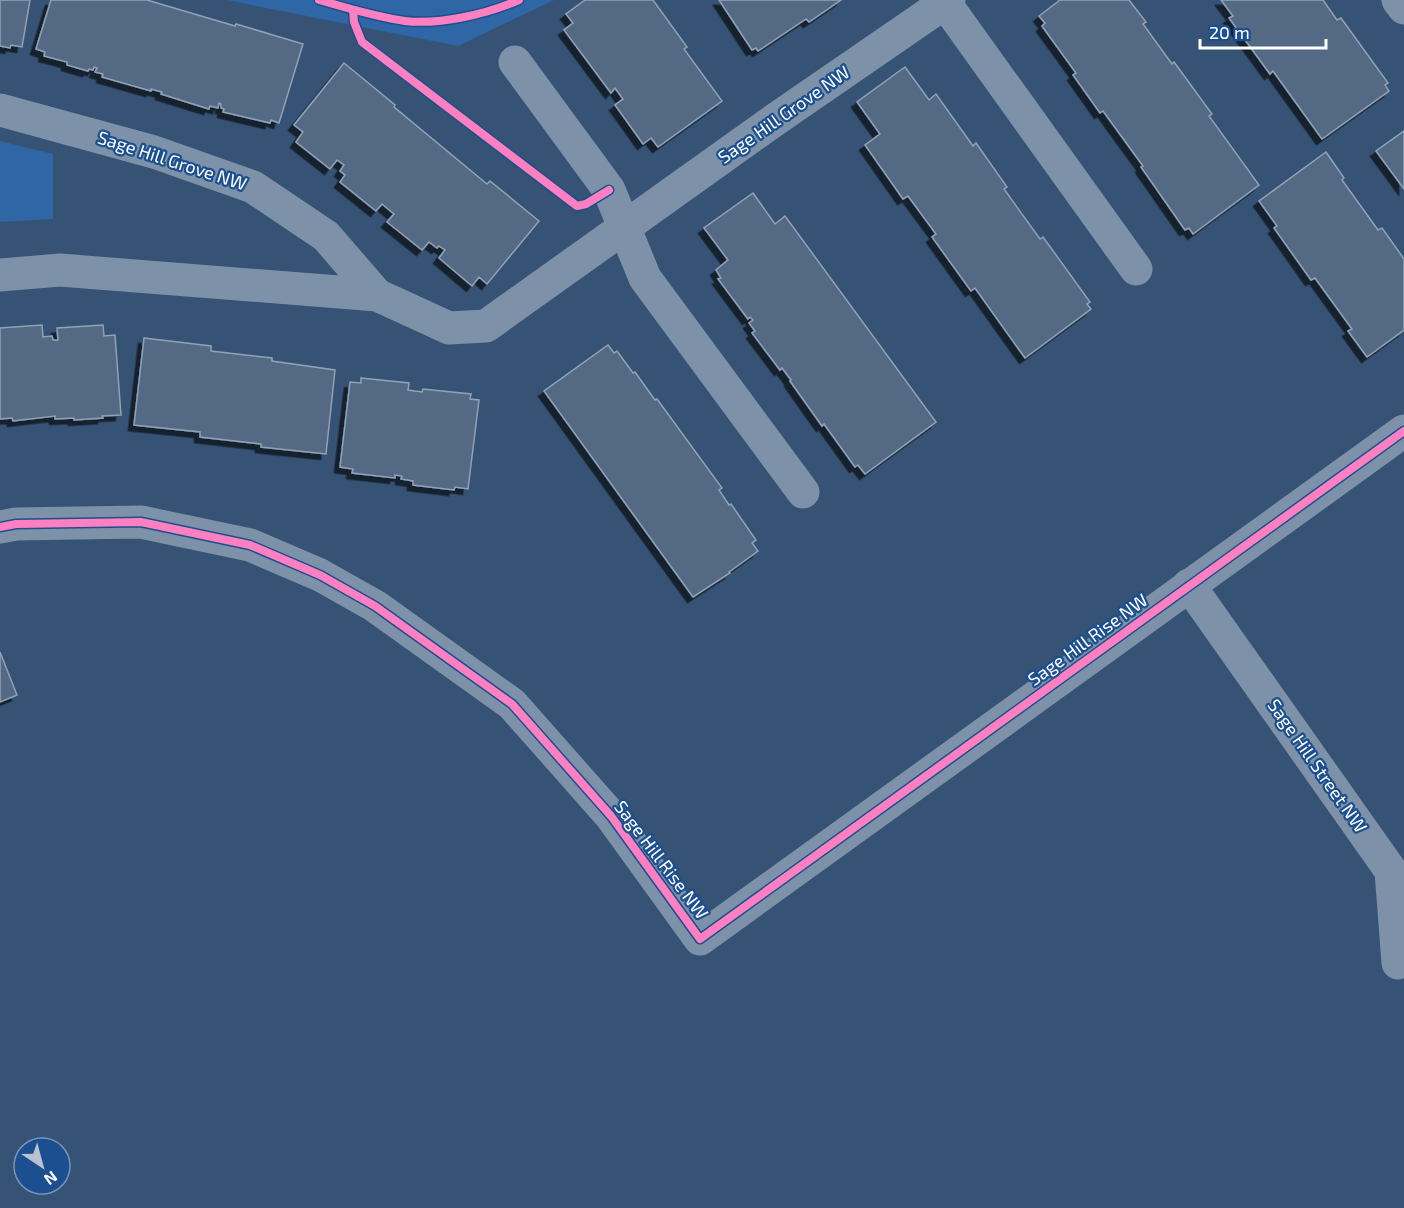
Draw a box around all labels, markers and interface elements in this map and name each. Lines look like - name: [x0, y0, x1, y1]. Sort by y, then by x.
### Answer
- scale bar: [1200, 12, 1326, 50]
- text: 20 m: [1209, 21, 1250, 43]
- street label: Sage Hill Grove NW: [713, 61, 853, 168]
- street label: Sage Hill Grove NW: [95, 126, 250, 195]
- street label: Sage Hill Rise NW: [1023, 588, 1152, 690]
- street label: Sage Hill Street NW: [1263, 694, 1372, 837]
- street label: Sage Hill Rise NW: [610, 796, 713, 923]
- north arrow: [12, 1136, 72, 1196]
- text: N: [41, 1167, 61, 1190]

